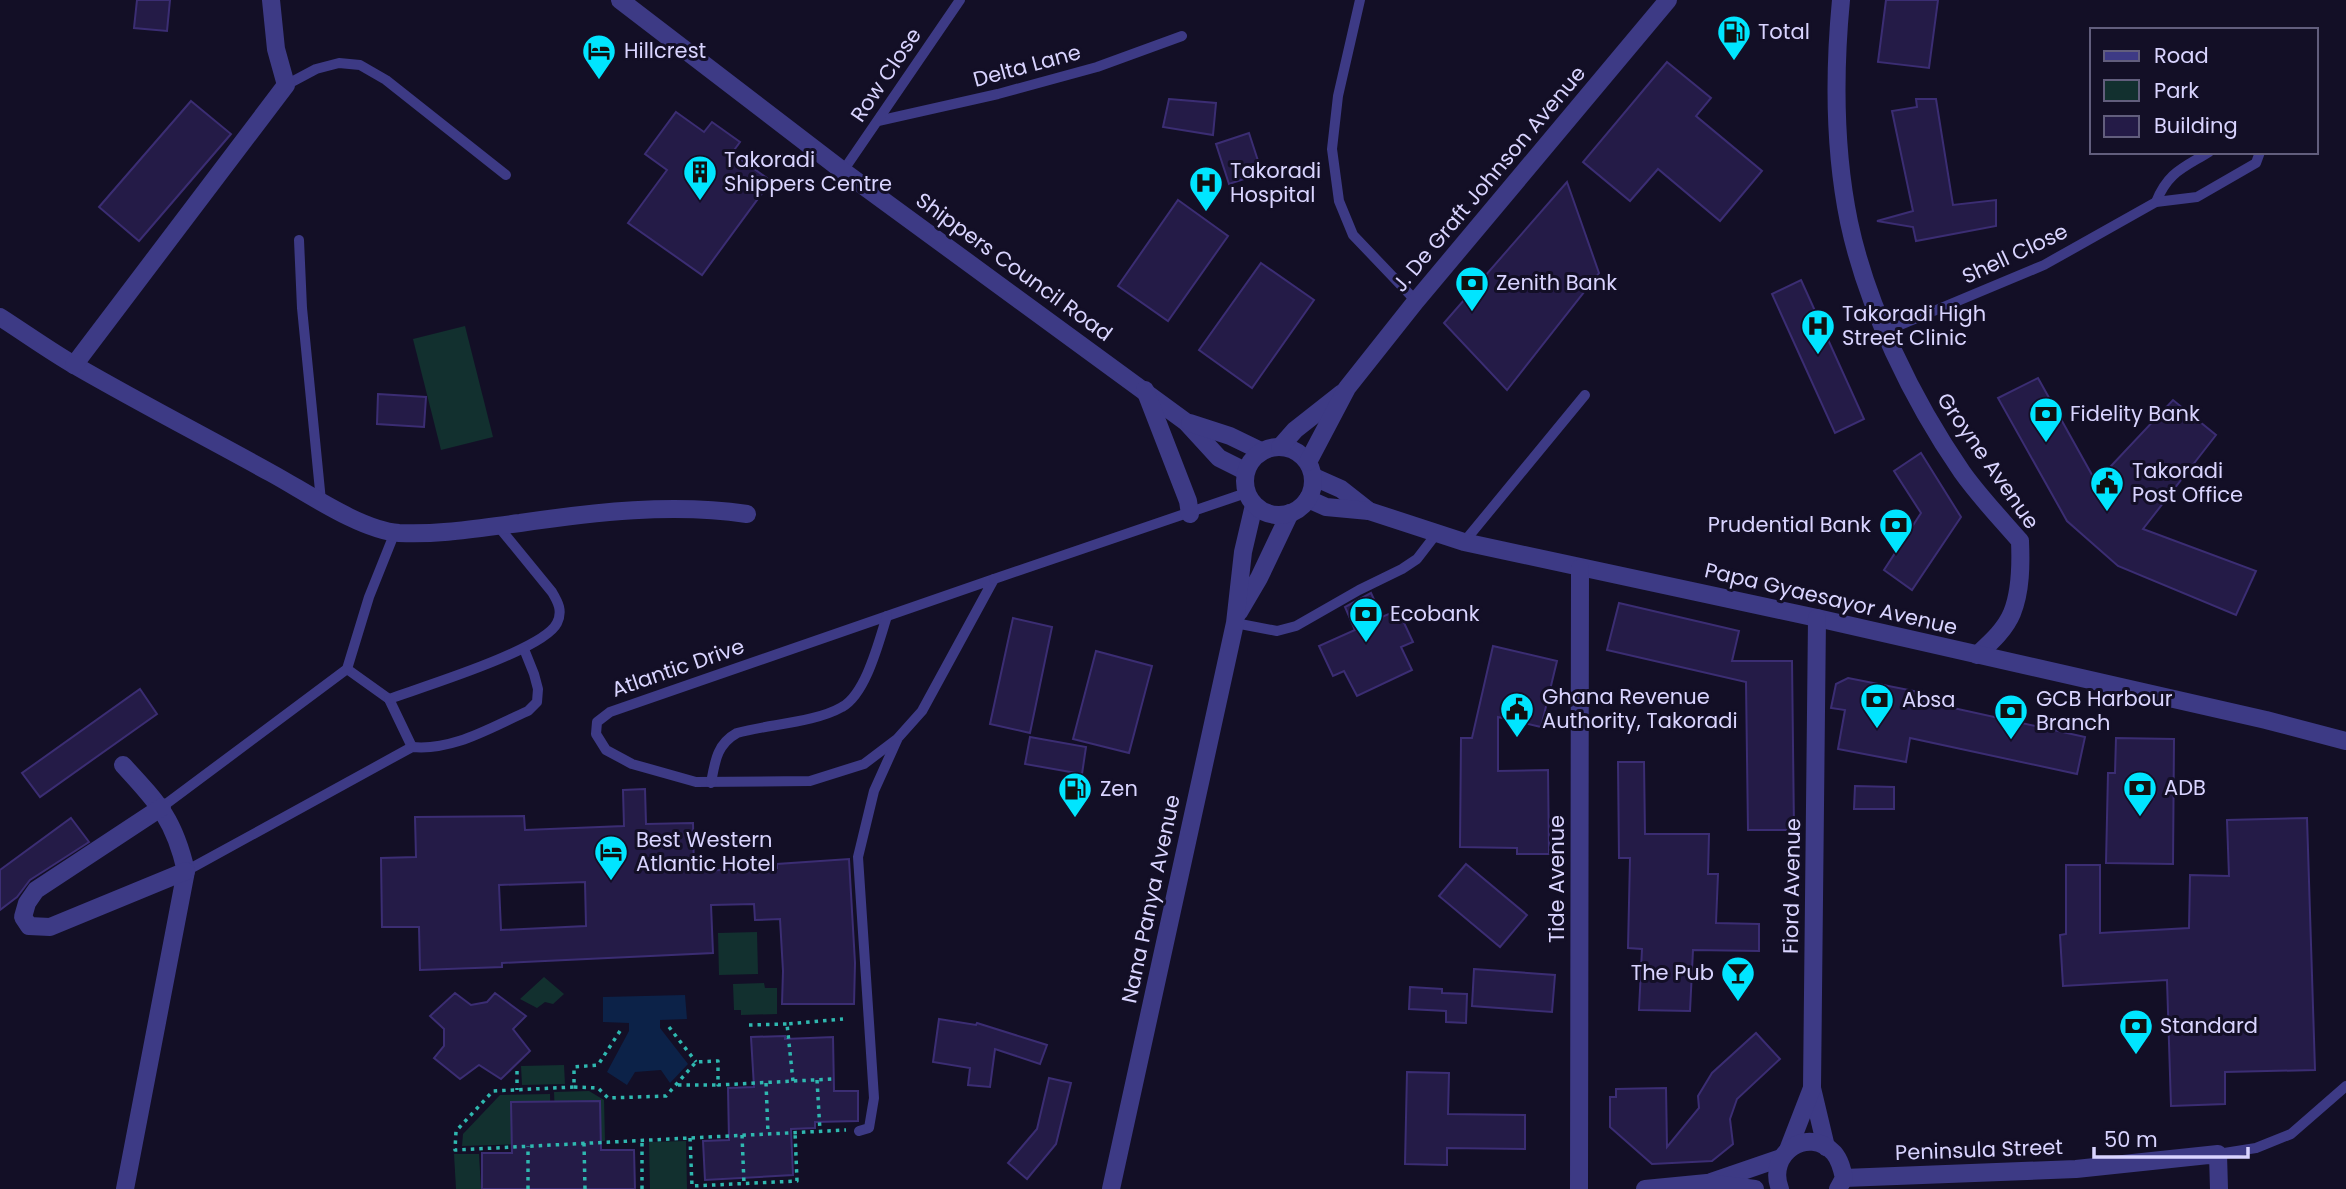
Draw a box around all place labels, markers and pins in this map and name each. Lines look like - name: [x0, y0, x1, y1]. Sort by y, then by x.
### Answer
- fuel station icon: Total: [1715, 13, 1753, 62]
- place label: Total: [1758, 17, 1810, 46]
- hotel icon: Hillcrest: [580, 32, 618, 81]
- place label: Hillcrest: [624, 36, 706, 65]
- place label: Takoradi Shippers Centre: [724, 145, 892, 198]
- building icon: Takoradi Shippers Centre: [681, 153, 719, 202]
- place label: Takoradi Hospital: [1230, 156, 1321, 209]
- hospital icon: Takoradi Hospital: [1187, 164, 1225, 213]
- bank icon: Zenith Bank: [1453, 264, 1491, 313]
- place label: Zenith Bank: [1496, 268, 1617, 297]
- place label: Takoradi High Street Clinic: [1842, 299, 1986, 352]
- hospital icon: Takoradi High Street Clinic: [1799, 307, 1837, 356]
- bank icon: Fidelity Bank: [2027, 395, 2065, 444]
- place label: Fidelity Bank: [2070, 399, 2200, 428]
- place label: Takoradi Post Office: [2132, 456, 2243, 509]
- public building icon: Takoradi Post Office: [2088, 464, 2126, 513]
- bank icon: Prudential Bank: [1877, 506, 1915, 555]
- place label: Prudential Bank: [1708, 510, 1871, 539]
- bank icon: Ecobank: [1347, 595, 1385, 644]
- place label: Ecobank: [1390, 599, 1480, 628]
- bank icon: Absa: [1858, 681, 1896, 730]
- place label: Ghana Revenue Authority, Takoradi: [1542, 682, 1738, 735]
- place label: GCB Harbour Branch: [2036, 684, 2173, 737]
- place label: Absa: [1902, 685, 1956, 714]
- public building icon: Ghana Revenue Authority, Takoradi: [1498, 690, 1536, 739]
- bank icon: GCB Harbour Branch: [1992, 692, 2030, 741]
- bank icon: ADB: [2121, 769, 2159, 818]
- fuel station icon: Zen: [1056, 770, 1094, 819]
- place label: ADB: [2164, 773, 2206, 802]
- place label: Zen: [1100, 774, 1138, 803]
- place label: Best Western Atlantic Hotel: [636, 825, 776, 878]
- hotel icon: Best Western Atlantic Hotel: [592, 833, 630, 882]
- bar icon: The Pub: [1719, 954, 1757, 1003]
- place label: The Pub: [1631, 958, 1714, 987]
- bank icon: Standard: [2117, 1007, 2155, 1056]
- place label: Standard: [2160, 1011, 2258, 1040]

